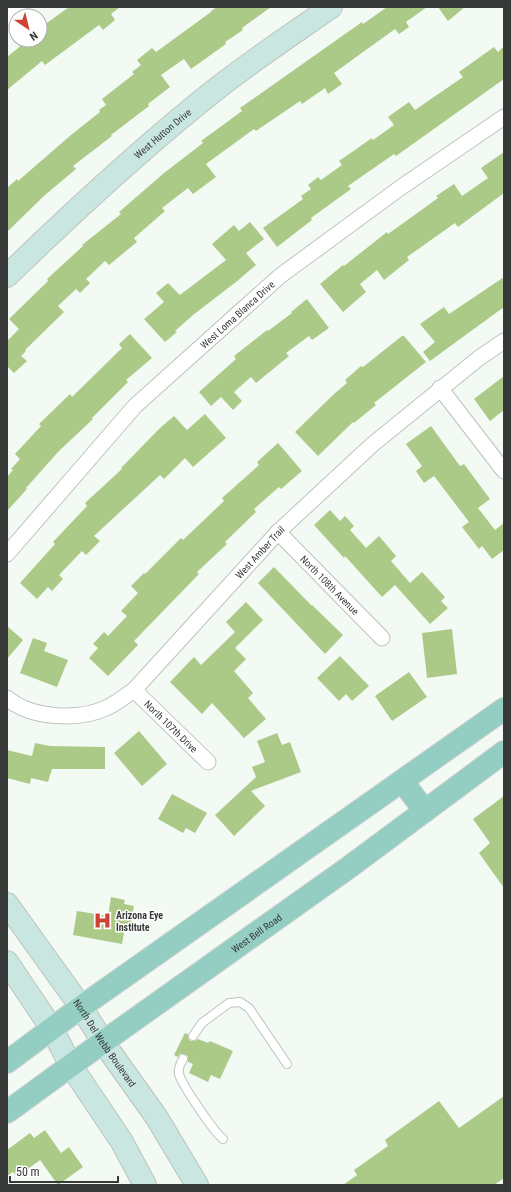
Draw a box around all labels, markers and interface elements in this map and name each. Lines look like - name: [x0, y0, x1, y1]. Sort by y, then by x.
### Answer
- north arrow: [8, 8, 48, 48]
- text: N: [27, 29, 40, 43]
- street label: West Hutton Drive: [132, 106, 194, 161]
- street label: West Loma Blanca Drive: [198, 279, 277, 351]
- street label: West Amber Trail: [233, 524, 287, 581]
- street label: North 108th Avenue: [298, 553, 361, 617]
- street label: North 107th Drive: [142, 698, 200, 755]
- place label: Arizona Eye Institute: [116, 910, 163, 933]
- hospital icon: Arizona Eye Institute: [93, 911, 113, 931]
- street label: West Bell Road: [229, 912, 284, 955]
- street label: North Del Webb Boulevard: [71, 997, 138, 1089]
- scale bar: [10, 1158, 118, 1184]
- text: 50 m: [16, 1165, 40, 1179]

